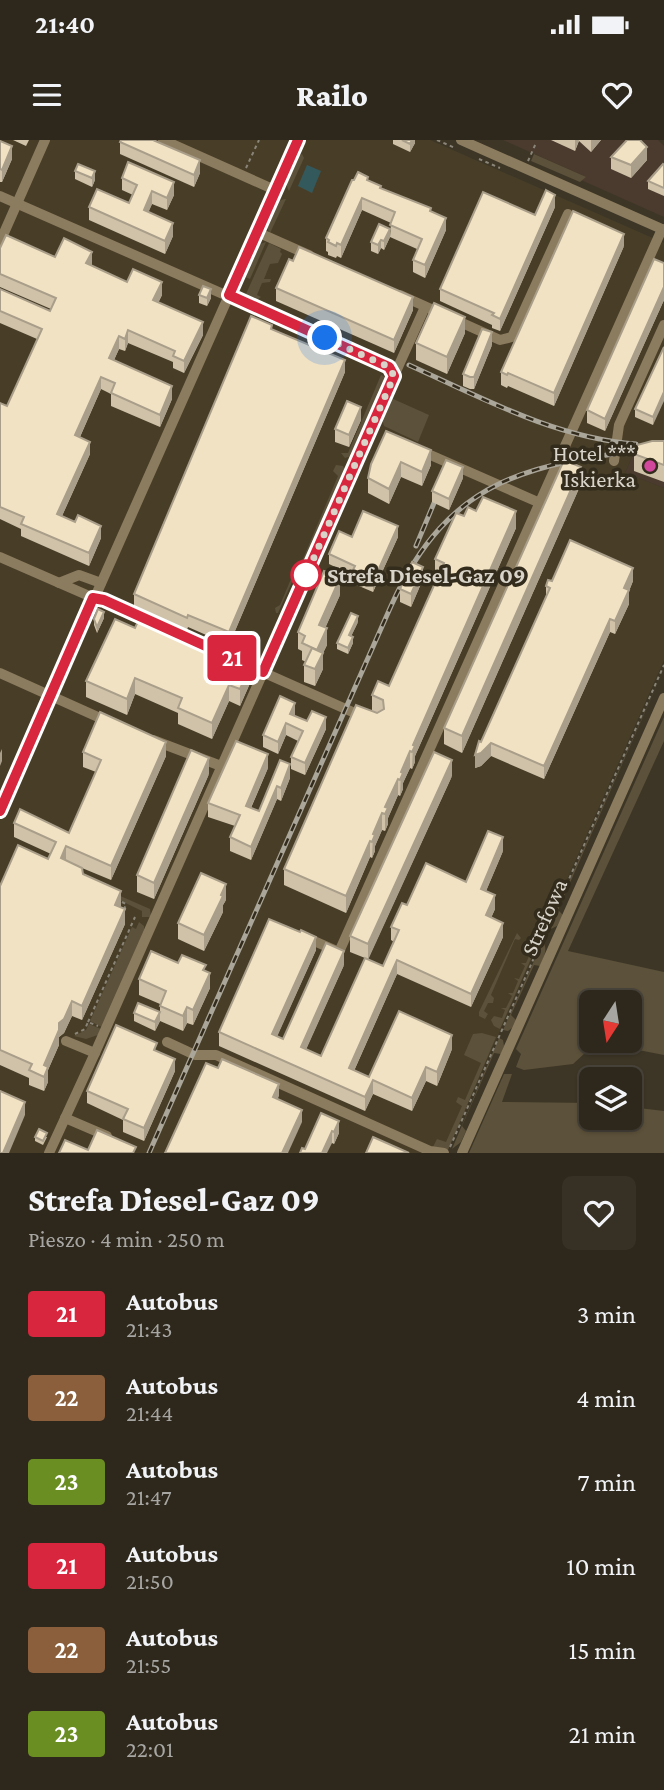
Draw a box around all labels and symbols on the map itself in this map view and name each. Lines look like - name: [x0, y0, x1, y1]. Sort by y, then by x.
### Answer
- your location: [307, 320, 342, 355]
- place label: Hotel *** Iskierka: [553, 440, 636, 492]
- marker: Hotel *** Iskierka: [642, 458, 658, 474]
- marker: Strefa Diesel-Gaz 09: [291, 560, 321, 590]
- place label: Strefa Diesel-Gaz 09: [327, 562, 526, 588]
- line badge: 21: [201, 635, 264, 681]
- street label: Strefowa: [516, 874, 573, 960]
- north arrow: [579, 990, 642, 1054]

